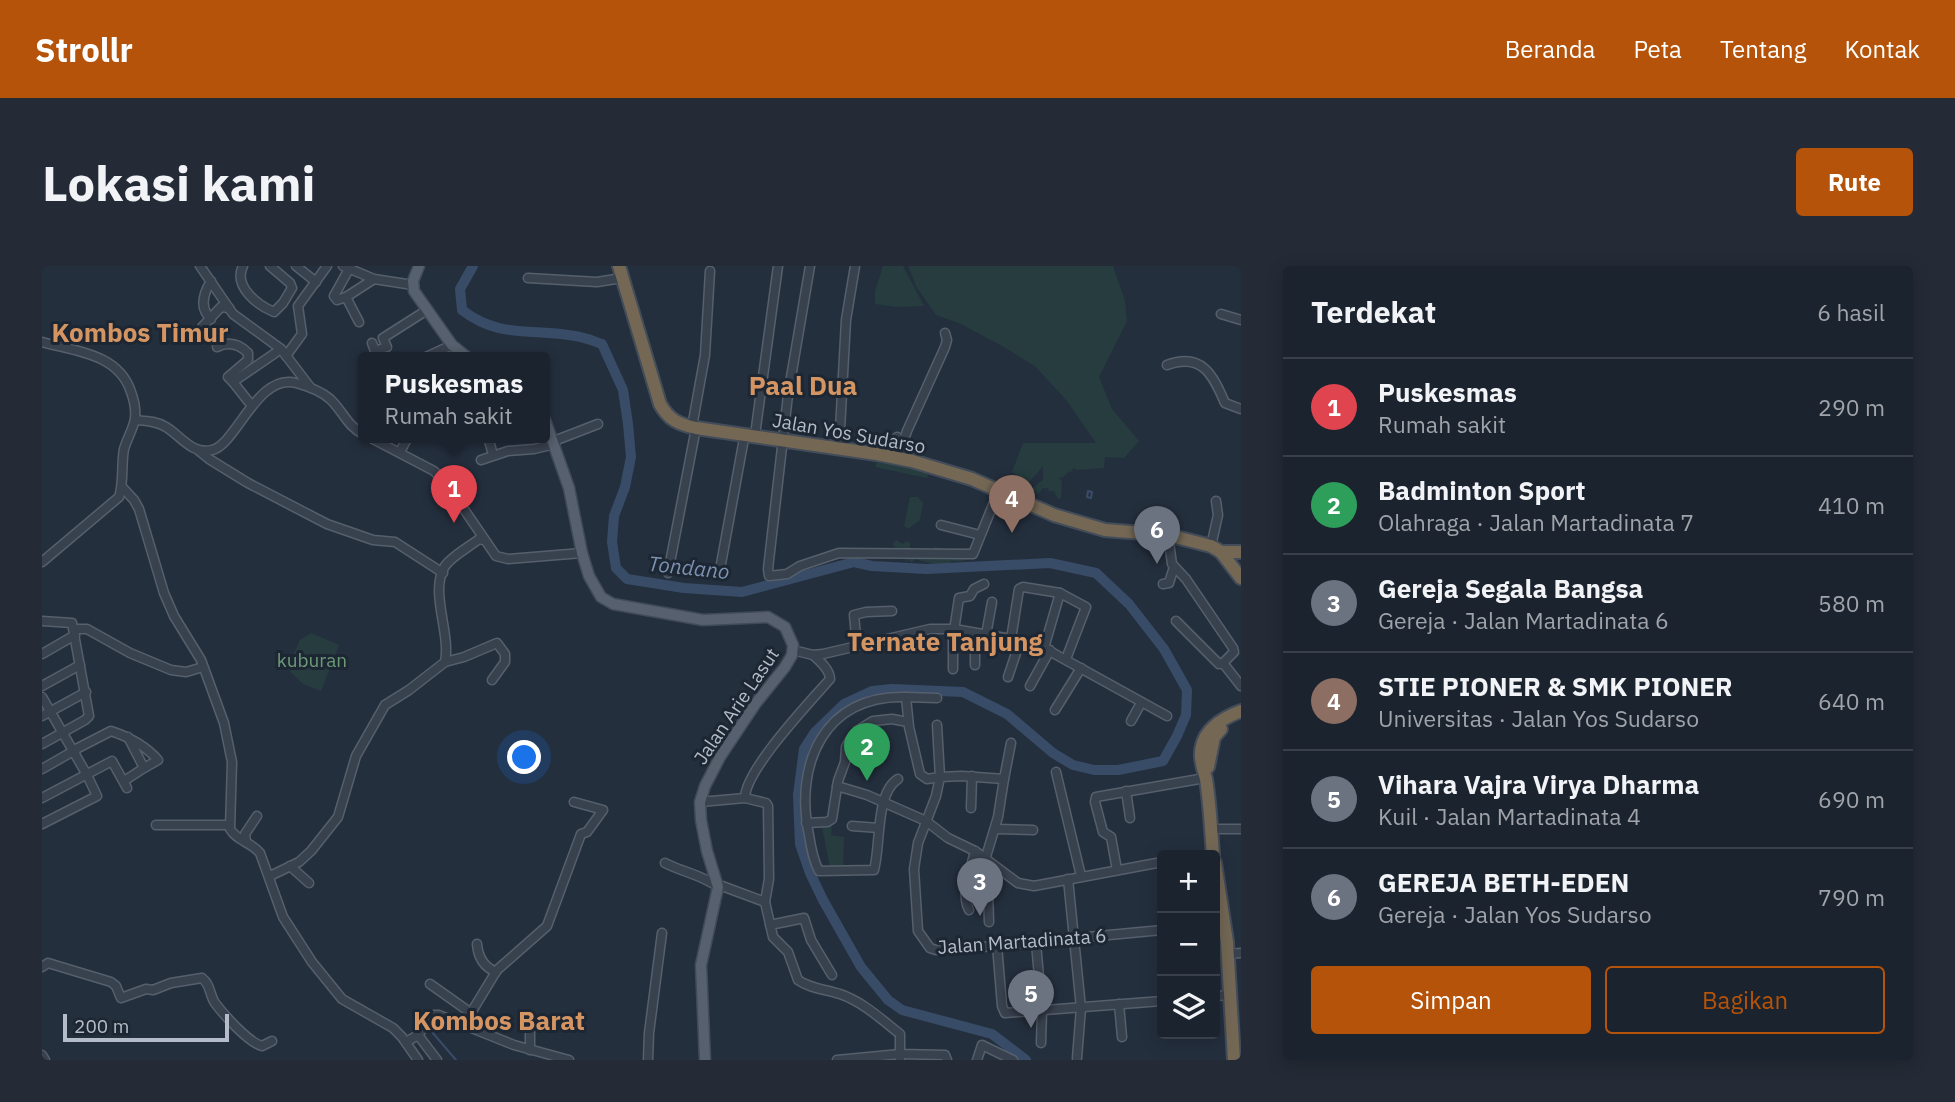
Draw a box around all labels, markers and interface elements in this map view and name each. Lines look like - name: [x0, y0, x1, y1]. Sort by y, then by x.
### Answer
- text: Strollr: [35, 28, 133, 71]
- text: Beranda: [1505, 33, 1595, 65]
- text: Peta: [1633, 33, 1682, 65]
- text: Tentang: [1720, 33, 1806, 65]
- text: Kontak: [1844, 33, 1920, 65]
- button: Rute: [1796, 148, 1913, 216]
- text: Lokasi kami: [42, 151, 316, 214]
- text: Terdekat: [1311, 292, 1436, 331]
- text: 6 hasil: [1817, 297, 1885, 327]
- district label: Kombos Timur: [52, 315, 228, 349]
- popup: [358, 352, 550, 443]
- text: Puskesmas: [385, 366, 523, 400]
- district label: Paal Dua: [749, 368, 858, 402]
- text: Puskesmas: [1378, 375, 1517, 409]
- text: 1: [1327, 392, 1341, 422]
- text: 290 m: [1818, 392, 1885, 422]
- text: Rumah sakit: [385, 400, 513, 430]
- street label: Jalan Yos Sudarso: [771, 408, 927, 458]
- text: Rumah sakit: [1378, 409, 1506, 439]
- pin: 1: [431, 465, 477, 523]
- text: Badminton Sport: [1378, 473, 1586, 507]
- pin: 4: [989, 475, 1035, 533]
- text: 2: [1327, 490, 1341, 520]
- text: 410 m: [1818, 490, 1885, 520]
- pin: 6: [1134, 506, 1180, 564]
- text: Olahraga · Jalan Martadinata 7: [1378, 507, 1694, 537]
- water label: Tondano: [647, 549, 731, 585]
- text: Gereja Segala Bangsa: [1378, 571, 1643, 605]
- text: 3: [1327, 588, 1341, 618]
- text: 580 m: [1818, 588, 1885, 618]
- text: Gereja · Jalan Martadinata 6: [1378, 605, 1669, 635]
- district label: Ternate Tanjung: [847, 624, 1044, 658]
- street label: Jalan Arie Lasut: [688, 643, 784, 769]
- park label: kuburan: [277, 648, 347, 672]
- text: STIE PIONER & SMK PIONER: [1378, 669, 1733, 703]
- text: 4: [1327, 686, 1341, 716]
- text: 640 m: [1818, 686, 1885, 716]
- text: Universitas · Jalan Yos Sudarso: [1378, 703, 1699, 733]
- pin: 2: [844, 723, 890, 781]
- your location: [507, 740, 541, 774]
- text: Vihara Vajra Virya Dharma: [1378, 767, 1699, 801]
- text: 5: [1327, 784, 1341, 814]
- text: 690 m: [1818, 784, 1885, 814]
- text: Kuil · Jalan Martadinata 4: [1378, 801, 1641, 831]
- map controls: [1157, 850, 1220, 1039]
- button: +: [1157, 850, 1220, 913]
- pin: 3: [957, 858, 1003, 916]
- text: GEREJA BETH-EDEN: [1378, 865, 1629, 899]
- text: 6: [1327, 882, 1341, 912]
- text: 790 m: [1818, 882, 1885, 912]
- text: Gereja · Jalan Yos Sudarso: [1378, 899, 1652, 929]
- button: −: [1157, 913, 1220, 976]
- street label: Jalan Martadinata 6: [937, 923, 1107, 959]
- button: Simpan: [1311, 966, 1591, 1034]
- button: Bagikan: [1605, 966, 1885, 1034]
- pin: 5: [1008, 970, 1054, 1028]
- button: layers: [1157, 976, 1220, 1039]
- district label: Kombos Barat: [413, 1003, 585, 1037]
- scale bar: [63, 1011, 229, 1043]
- text: 200 m: [74, 1014, 129, 1038]

